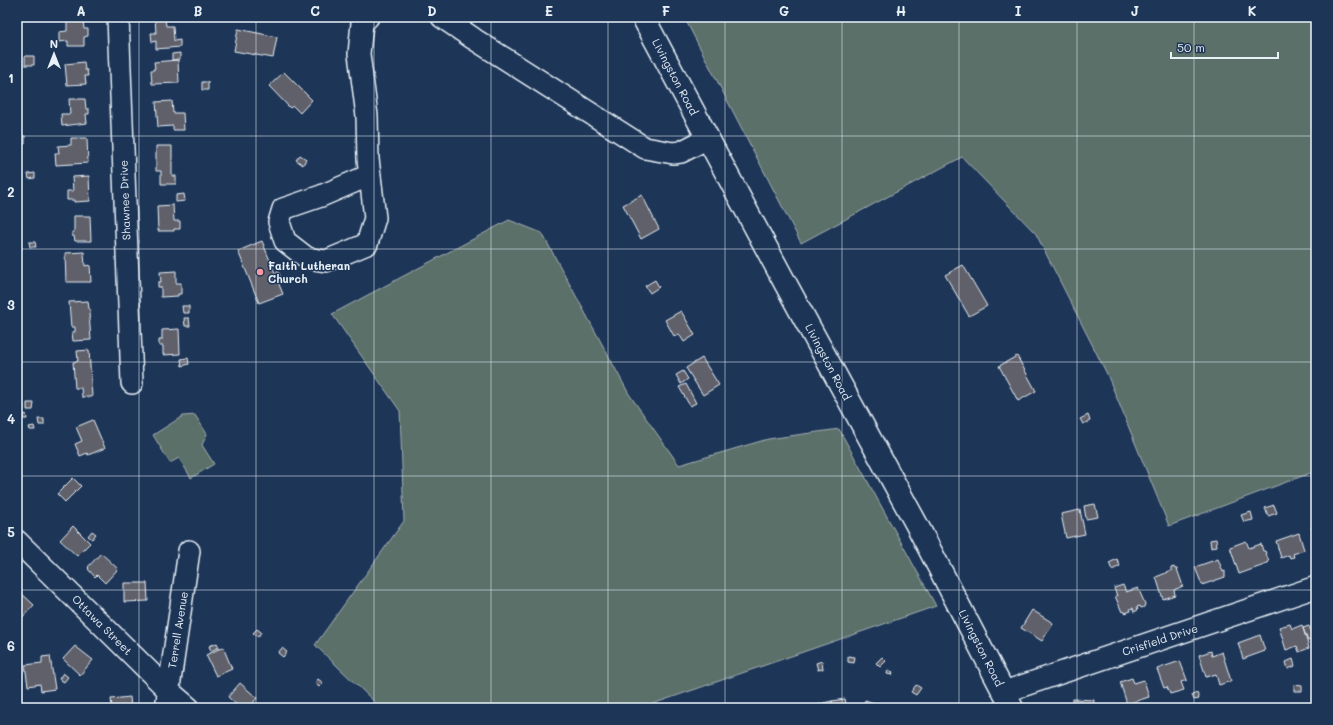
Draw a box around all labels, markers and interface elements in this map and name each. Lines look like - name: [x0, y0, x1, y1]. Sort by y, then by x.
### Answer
- text: A: [76, 2, 86, 19]
- text: B: [194, 2, 203, 19]
- text: C: [310, 2, 320, 19]
- text: D: [427, 2, 437, 19]
- text: E: [545, 2, 553, 19]
- text: F: [662, 2, 670, 19]
- text: G: [779, 2, 789, 19]
- text: H: [896, 2, 906, 19]
- text: I: [1015, 2, 1022, 19]
- text: J: [1131, 2, 1139, 19]
- text: K: [1248, 2, 1257, 19]
- north arrow: [34, 34, 74, 74]
- scale bar: [1171, 34, 1278, 60]
- text: N: [50, 36, 58, 51]
- street label: Livingston Road: [649, 36, 702, 118]
- text: 50 m: [1177, 39, 1205, 55]
- text: 1: [8, 69, 14, 86]
- street label: Shawnee Drive: [116, 160, 133, 240]
- text: 2: [7, 183, 15, 200]
- place label: Faith Lutheran Church: [268, 258, 350, 286]
- marker: Faith Lutheran Church: [255, 267, 265, 277]
- text: 3: [7, 296, 15, 313]
- street label: Livingston Road: [802, 321, 855, 403]
- text: 4: [7, 410, 15, 427]
- text: 5: [7, 523, 15, 540]
- street label: Terrell Avenue: [164, 590, 191, 670]
- street label: Ottawa Street: [69, 591, 136, 658]
- street label: Livingston Road: [956, 607, 1007, 689]
- street label: Crisfield Drive: [1120, 620, 1200, 659]
- text: 6: [7, 637, 15, 654]

